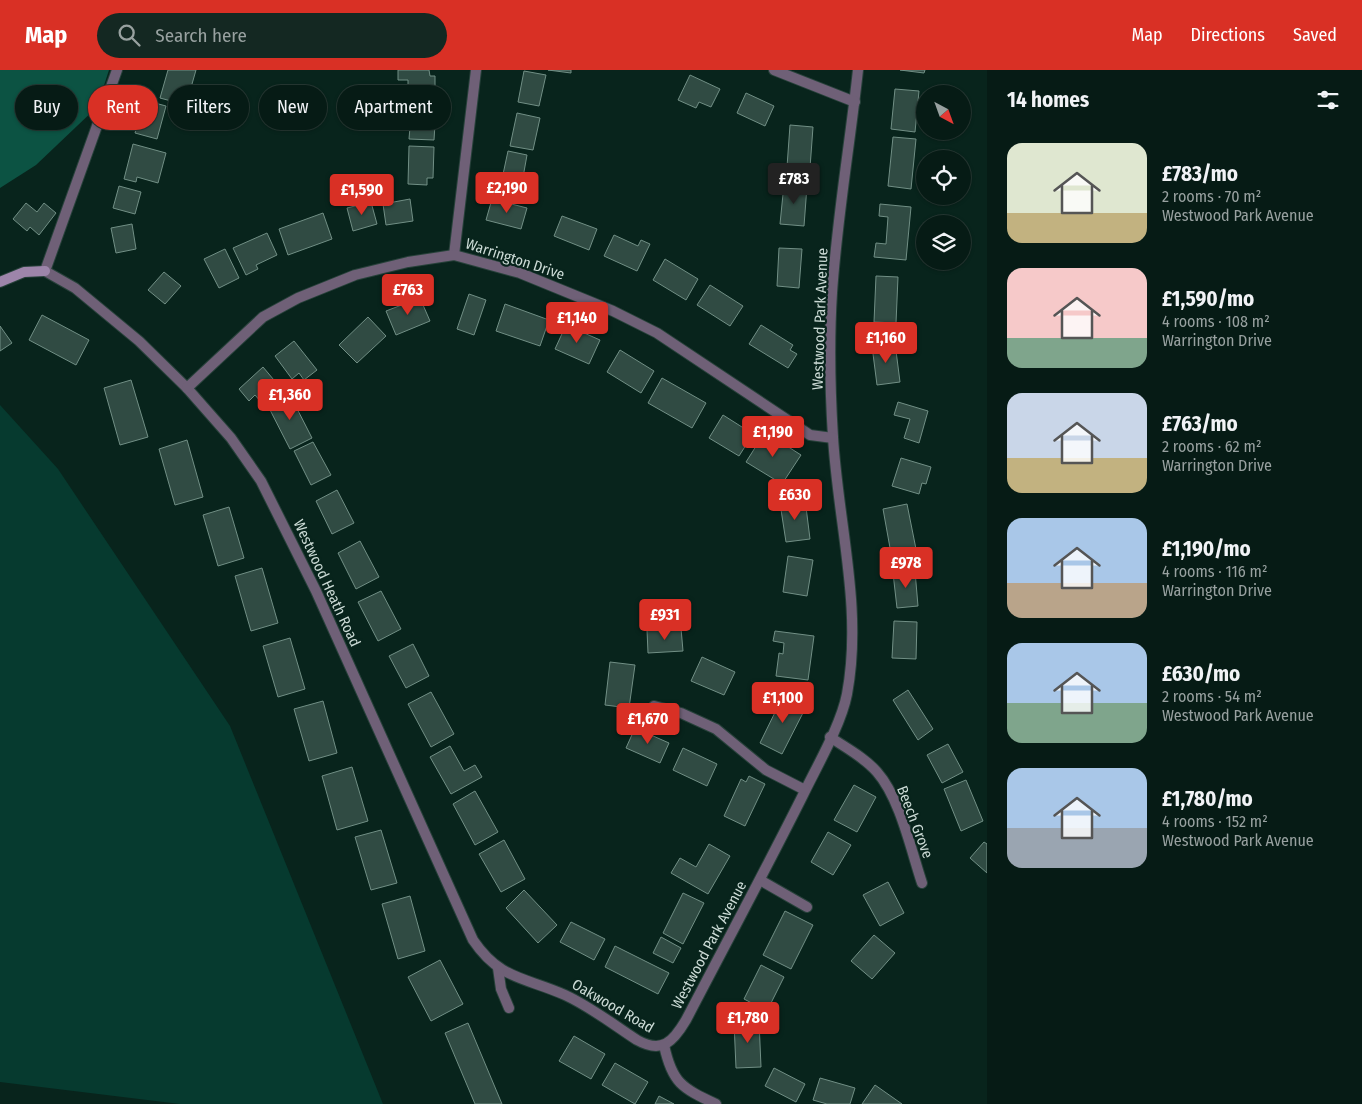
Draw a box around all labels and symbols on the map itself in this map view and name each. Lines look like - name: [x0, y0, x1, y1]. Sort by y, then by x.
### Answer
- north arrow: [916, 85, 971, 140]
- pin: £783: [764, 162, 824, 205]
- pin: £2,190: [466, 172, 548, 214]
- pin: £1,590: [321, 174, 403, 216]
- street label: Warrington Drive: [463, 235, 567, 283]
- street label: Westwood Park Avenue: [809, 248, 831, 390]
- pin: £763: [378, 274, 438, 316]
- pin: £1,140: [536, 302, 618, 344]
- pin: £1,160: [845, 322, 927, 364]
- pin: £1,360: [249, 378, 331, 421]
- pin: £1,190: [732, 416, 814, 458]
- pin: £630: [765, 478, 825, 521]
- street label: Westwood Heath Road: [290, 517, 364, 649]
- pin: £978: [876, 546, 936, 589]
- pin: £931: [635, 598, 695, 641]
- pin: £1,100: [742, 682, 824, 724]
- pin: £1,670: [607, 702, 689, 745]
- street label: Beech Grove: [893, 783, 937, 861]
- street label: Westwood Park Avenue: [668, 878, 750, 1012]
- street label: Oakwood Road: [569, 975, 657, 1037]
- pin: £1,780: [707, 1002, 789, 1044]

